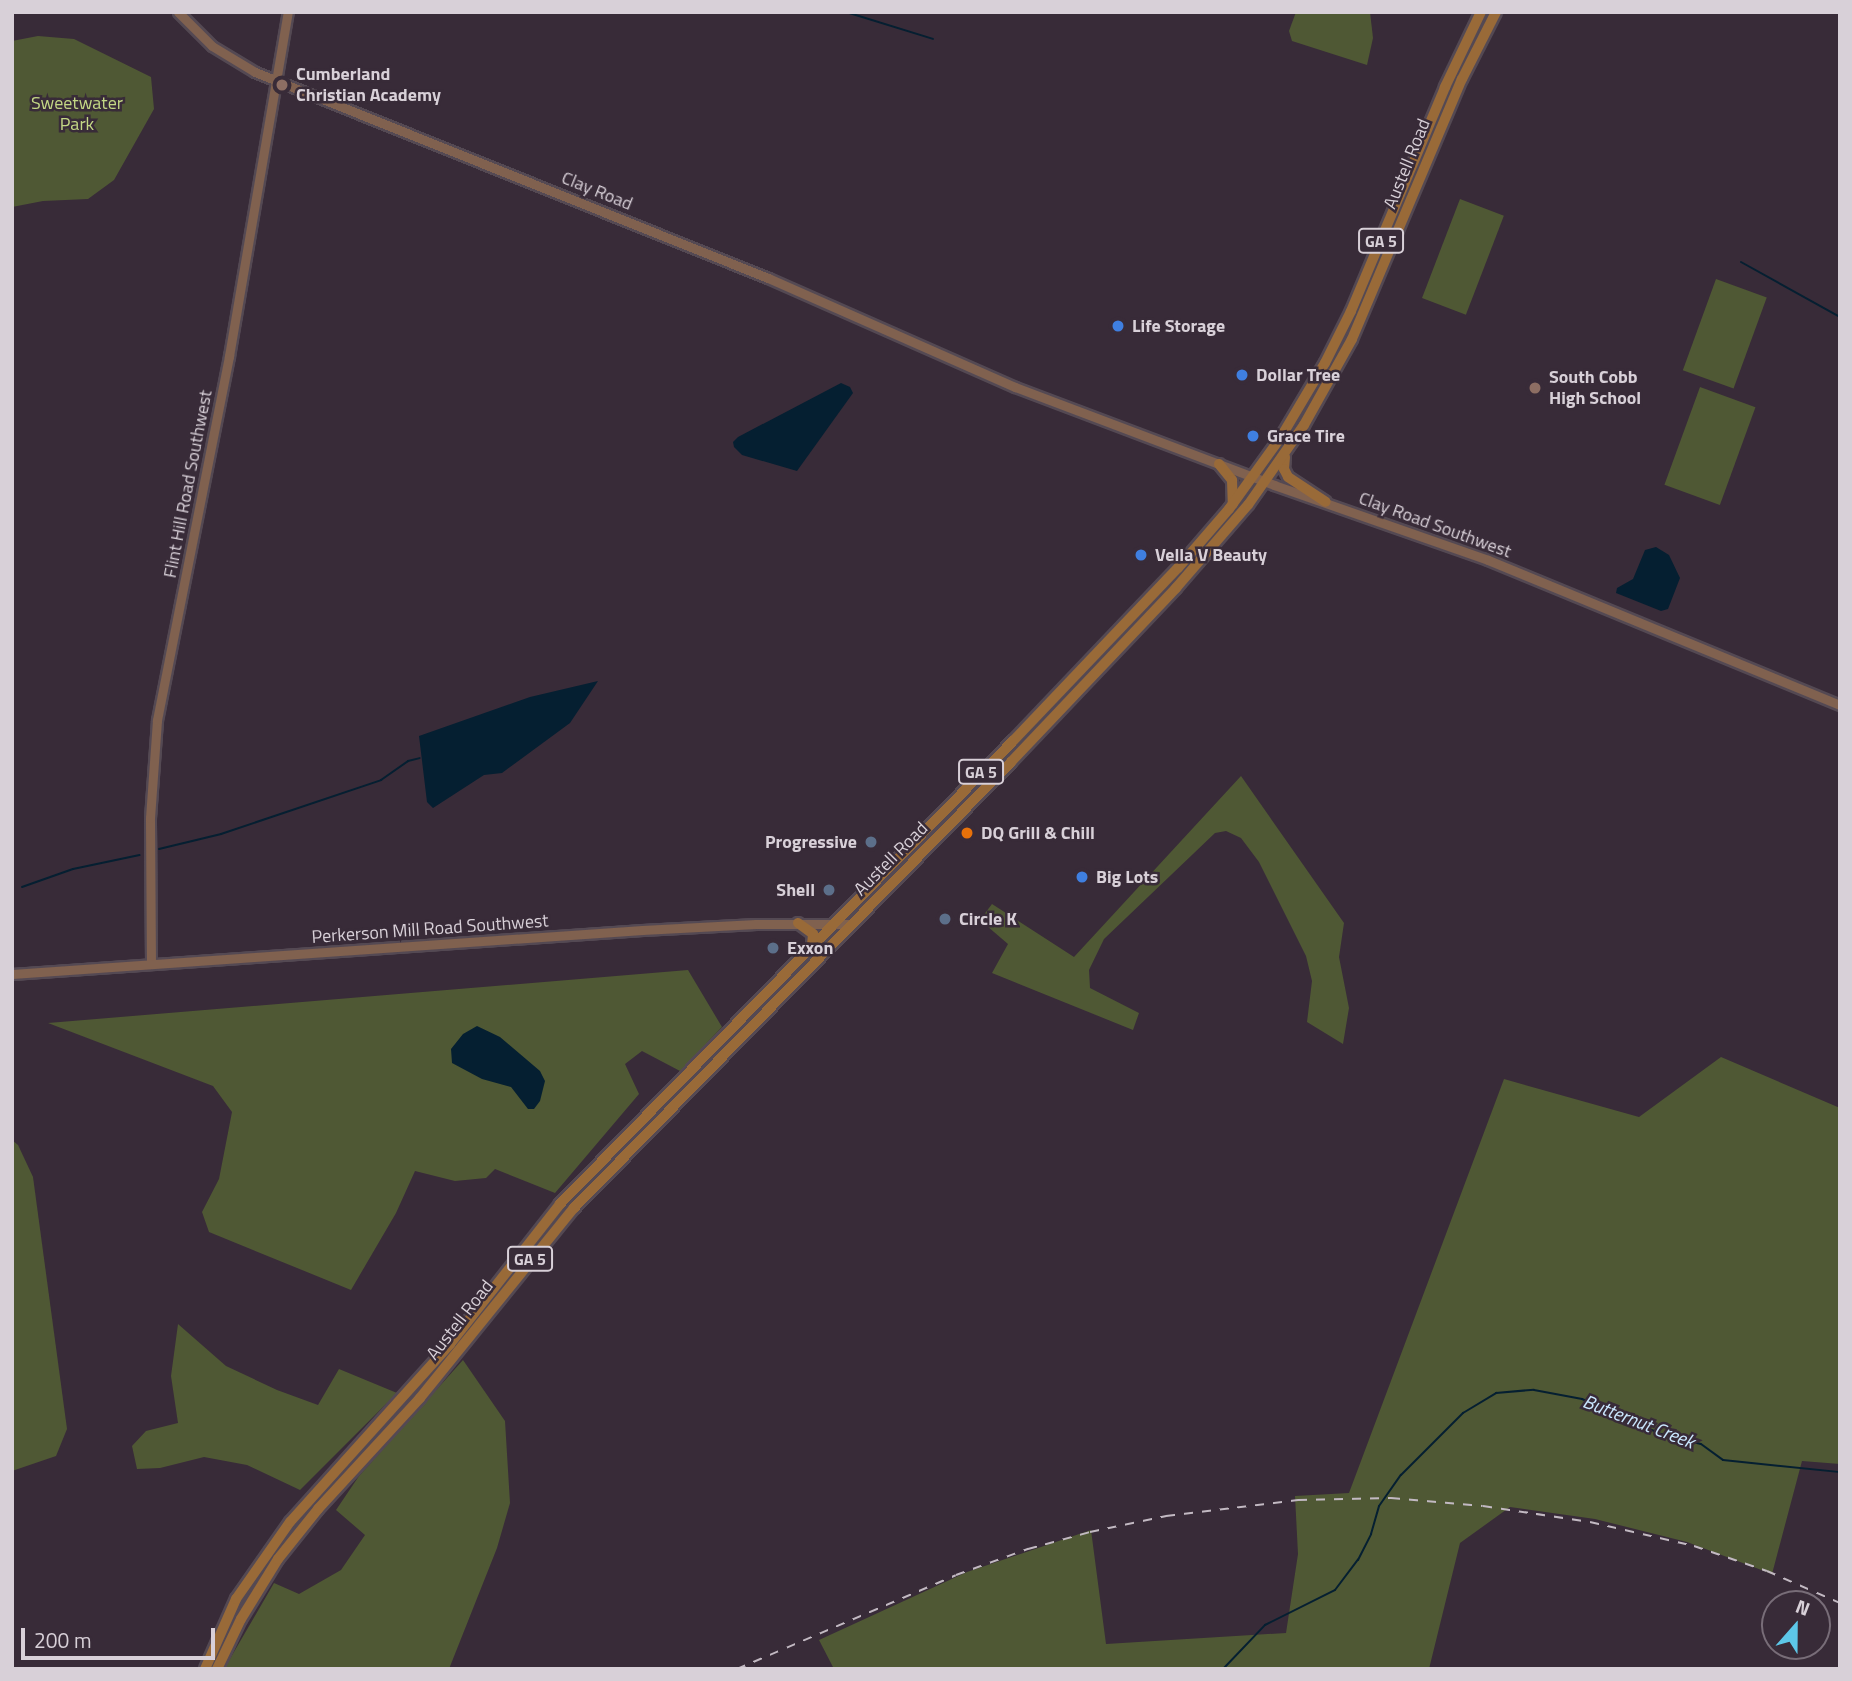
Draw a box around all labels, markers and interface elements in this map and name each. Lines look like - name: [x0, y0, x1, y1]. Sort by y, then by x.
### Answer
- place label: Cumberland Christian Academy: [296, 64, 441, 106]
- marker: Cumberland Christian Academy: [274, 77, 290, 93]
- park label: Sweetwater Park: [31, 93, 123, 136]
- street label: Austell Road: [1379, 116, 1435, 212]
- street label: Clay Road: [558, 167, 636, 215]
- road number: GA 5: [1356, 229, 1406, 254]
- place label: Life Storage: [1132, 315, 1225, 337]
- marker: Life Storage: [1110, 318, 1126, 334]
- place label: Dollar Tree: [1256, 364, 1340, 386]
- marker: Dollar Tree: [1234, 367, 1250, 383]
- place label: South Cobb High School: [1549, 367, 1641, 410]
- marker: South Cobb High School: [1527, 380, 1543, 396]
- street label: Flint Hill Road Southwest: [159, 388, 217, 580]
- place label: Grace Tire: [1267, 425, 1345, 447]
- marker: Grace Tire: [1245, 428, 1261, 444]
- street label: Clay Road Southwest: [1356, 487, 1514, 563]
- place label: Vella V Beauty: [1155, 544, 1267, 566]
- marker: Vella V Beauty: [1133, 547, 1149, 563]
- road number: GA 5: [956, 760, 1006, 785]
- street label: Austell Road: [850, 818, 932, 900]
- place label: DQ Grill & Chill: [981, 822, 1095, 844]
- marker: DQ Grill & Chill: [959, 825, 975, 841]
- place label: Progressive: [765, 831, 857, 853]
- marker: Progressive: [863, 834, 879, 850]
- place label: Big Lots: [1096, 866, 1158, 888]
- marker: Big Lots: [1074, 869, 1090, 885]
- place label: Shell: [776, 879, 815, 901]
- marker: Shell: [821, 882, 837, 898]
- place label: Circle K: [959, 908, 1017, 930]
- street label: Perkerson Mill Road Southwest: [311, 910, 549, 948]
- marker: Circle K: [937, 911, 953, 927]
- place label: Exxon: [787, 937, 833, 959]
- marker: Exxon: [765, 940, 781, 956]
- road number: GA 5: [505, 1246, 554, 1272]
- street label: Austell Road: [422, 1276, 498, 1364]
- water label: Butternut Creek: [1580, 1389, 1698, 1453]
- north arrow: [1761, 1590, 1831, 1660]
- text: N: [1792, 1591, 1814, 1623]
- scale bar: [24, 1614, 219, 1658]
- text: 200 m: [34, 1624, 91, 1656]

